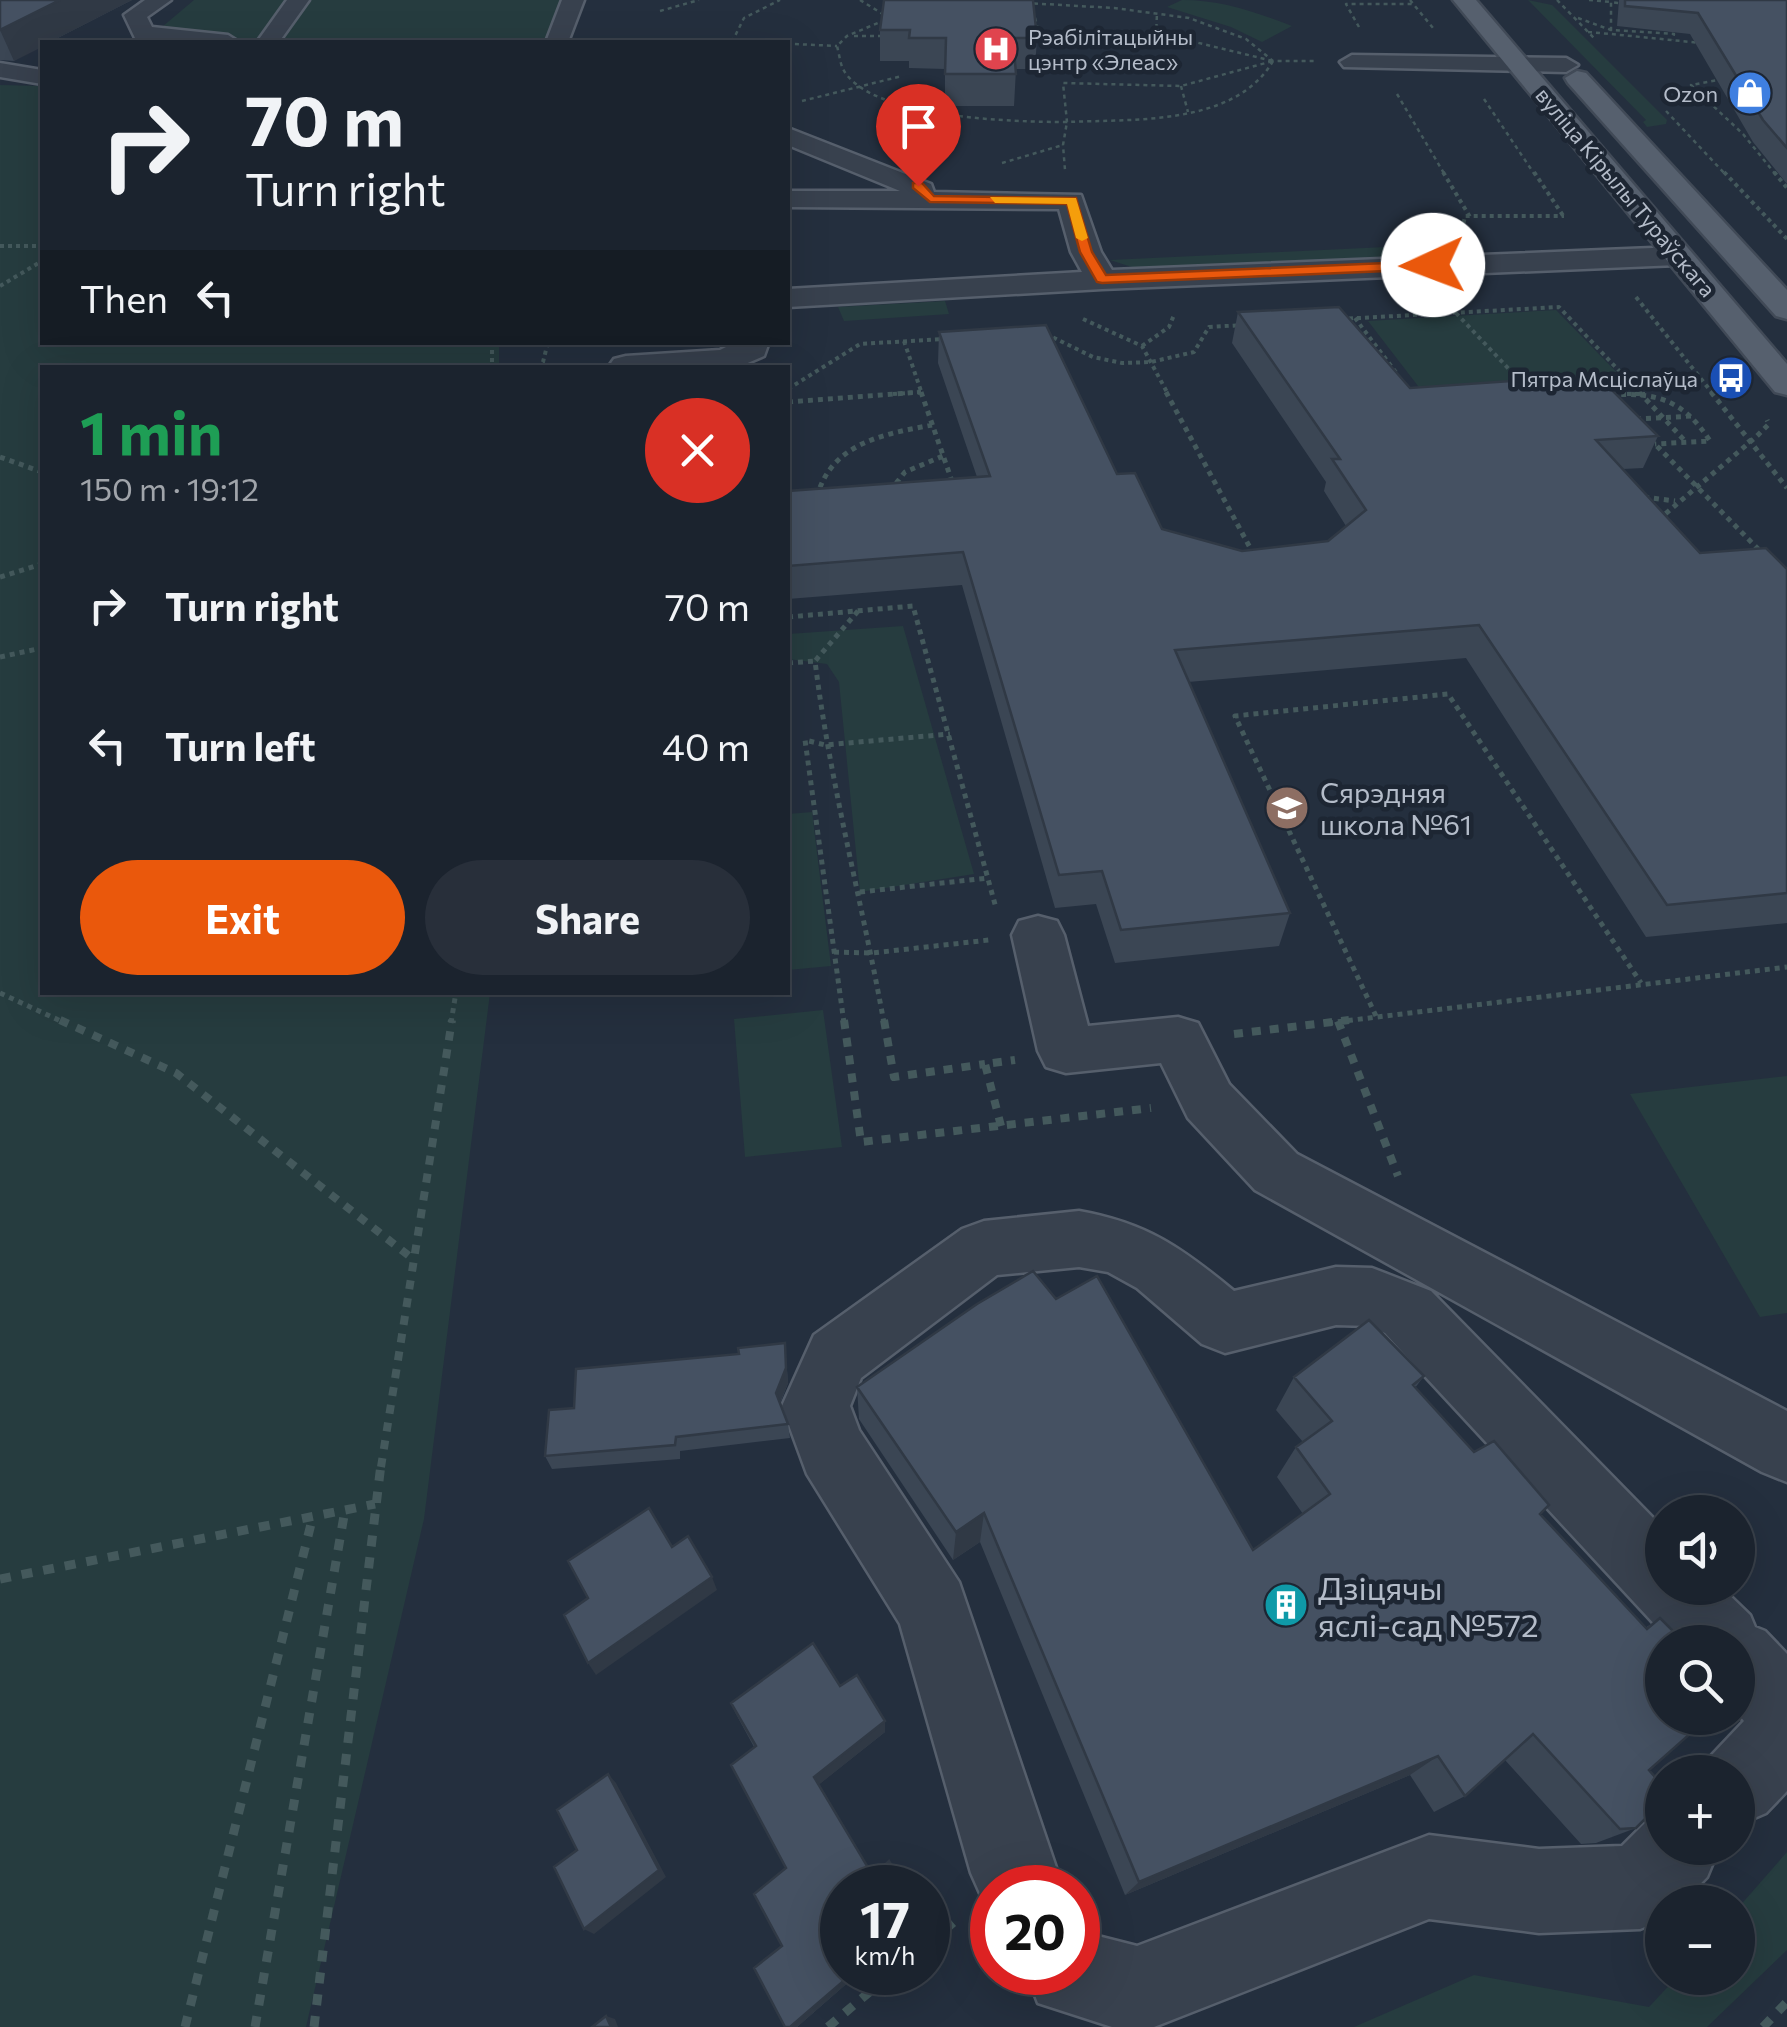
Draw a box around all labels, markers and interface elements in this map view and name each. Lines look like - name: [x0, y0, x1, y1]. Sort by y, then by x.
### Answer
- place label: Рэабілітацыйны цэнтр «Элеас»: [1028, 23, 1193, 75]
- hospital icon: Рэабілітацыйны цэнтр «Элеас»: [973, 26, 1019, 72]
- shop icon: Ozon: [1727, 70, 1773, 116]
- text: 70 m: [245, 75, 404, 160]
- icon: right: [80, 80, 210, 210]
- place label: Ozon: [1663, 80, 1718, 107]
- street label: вуліца Кірылы Тураўскага: [1530, 82, 1722, 302]
- pin: [876, 84, 961, 187]
- icon: arrive: [891, 99, 946, 154]
- text: Turn right: [245, 160, 446, 215]
- position arrow: [1381, 213, 1485, 317]
- icon: left: [188, 270, 243, 325]
- text: Then: [80, 274, 168, 321]
- bus stop icon: Пятра Мсціслаўца: [1708, 355, 1754, 401]
- place label: Пятра Мсціслаўца: [1511, 365, 1698, 392]
- text: 1 min: [80, 394, 222, 467]
- button: close: [645, 398, 750, 503]
- text: 150 m · 19:12: [80, 468, 259, 508]
- icon: right: [80, 578, 135, 633]
- text: Turn right: [165, 582, 339, 629]
- text: 70 m: [665, 582, 750, 629]
- icon: left: [80, 718, 135, 773]
- text: Turn left: [165, 722, 316, 769]
- text: 40 m: [662, 722, 750, 769]
- place label: Сярэдняя школа №61: [1320, 775, 1472, 841]
- school or university icon: Сярэдняя школа №61: [1264, 785, 1310, 831]
- button: Exit: [80, 860, 405, 975]
- button: Share: [425, 860, 750, 975]
- map controls: [1645, 1495, 1755, 1995]
- button: sound: [1645, 1495, 1755, 1605]
- place label: Дзіцячы яслі-сад №572: [1318, 1567, 1539, 1644]
- building icon: Дзіцячы яслі-сад №572: [1263, 1582, 1309, 1628]
- button: search: [1645, 1625, 1755, 1735]
- button: +: [1645, 1755, 1755, 1865]
- speed limit sign: 20: [970, 1865, 1100, 1995]
- button: −: [1645, 1885, 1755, 1995]
- text: 17: [860, 1887, 910, 1948]
- text: km/h: [855, 1940, 915, 1970]

